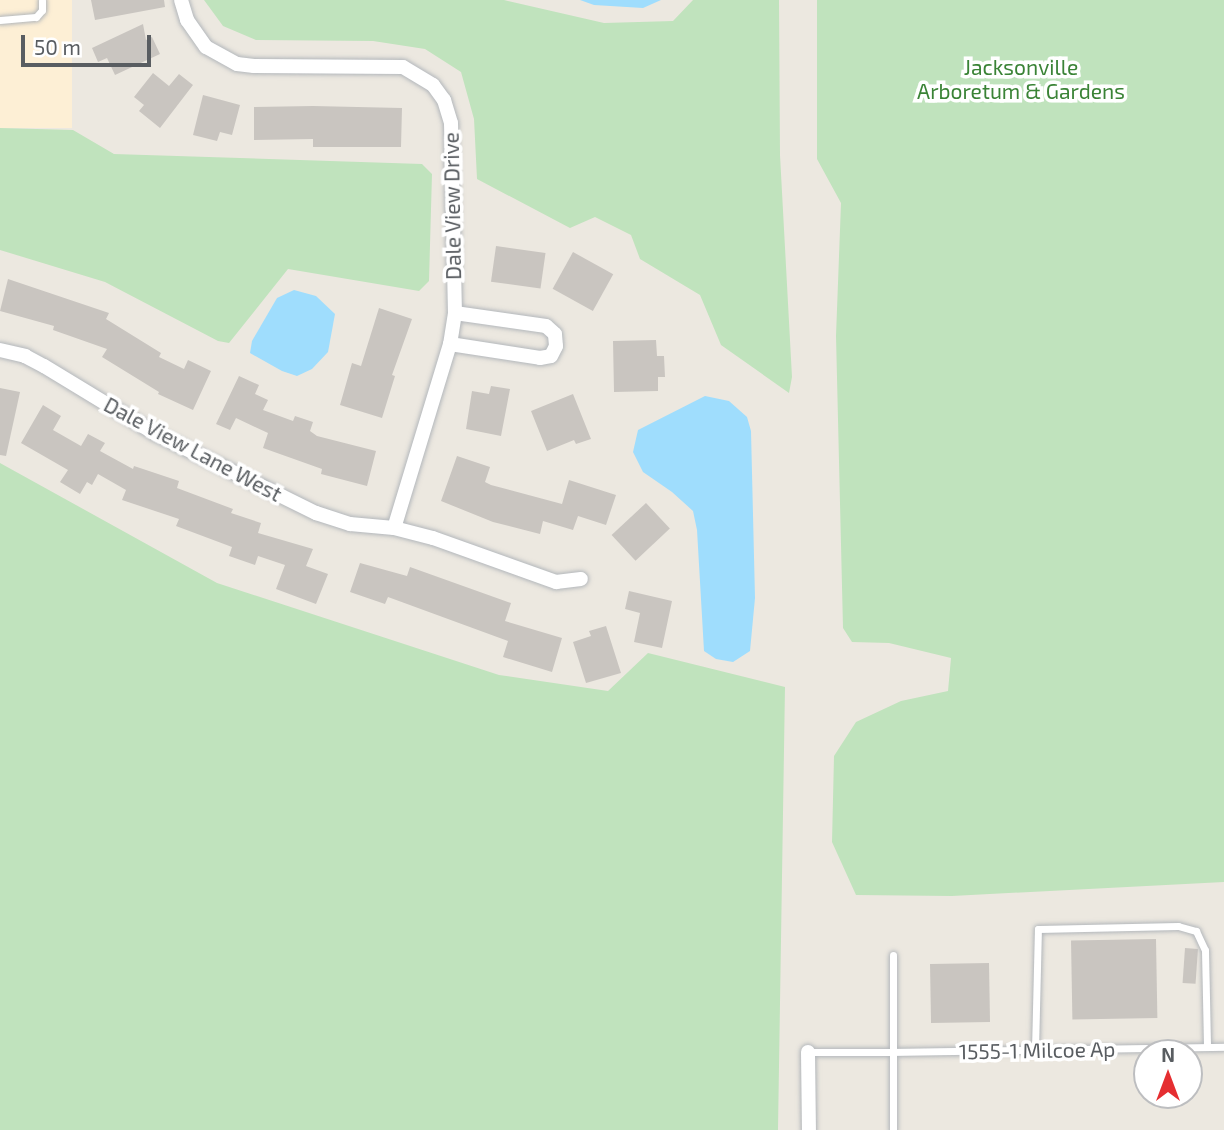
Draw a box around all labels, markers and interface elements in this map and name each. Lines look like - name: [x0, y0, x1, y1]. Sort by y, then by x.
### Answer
- scale bar: [24, 21, 154, 65]
- text: 50 m: [34, 34, 81, 59]
- park label: Jacksonville Arboretum & Gardens: [917, 54, 1125, 104]
- street label: Dale View Drive: [438, 131, 466, 281]
- street label: Dale View Lane West: [99, 391, 287, 507]
- street label: 1555-1 Milcoe Ap: [958, 1036, 1116, 1064]
- north arrow: [1133, 1039, 1203, 1109]
- text: N: [1161, 1043, 1175, 1066]

